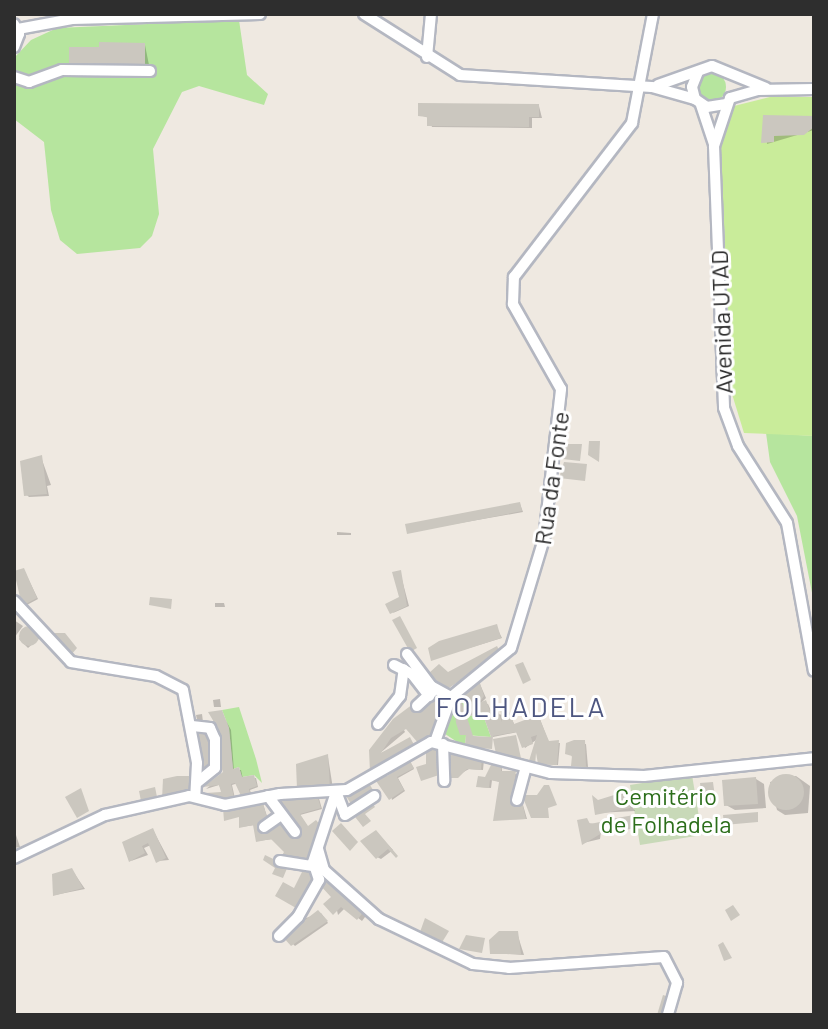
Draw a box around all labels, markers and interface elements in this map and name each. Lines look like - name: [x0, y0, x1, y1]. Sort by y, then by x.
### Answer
- street label: Avenida UTAD: [704, 249, 738, 395]
- street label: Rua da Fonte: [527, 409, 575, 547]
- district label: FOLHADELA: [436, 689, 606, 723]
- park label: Cemitério de Folhadela: [601, 782, 731, 838]

